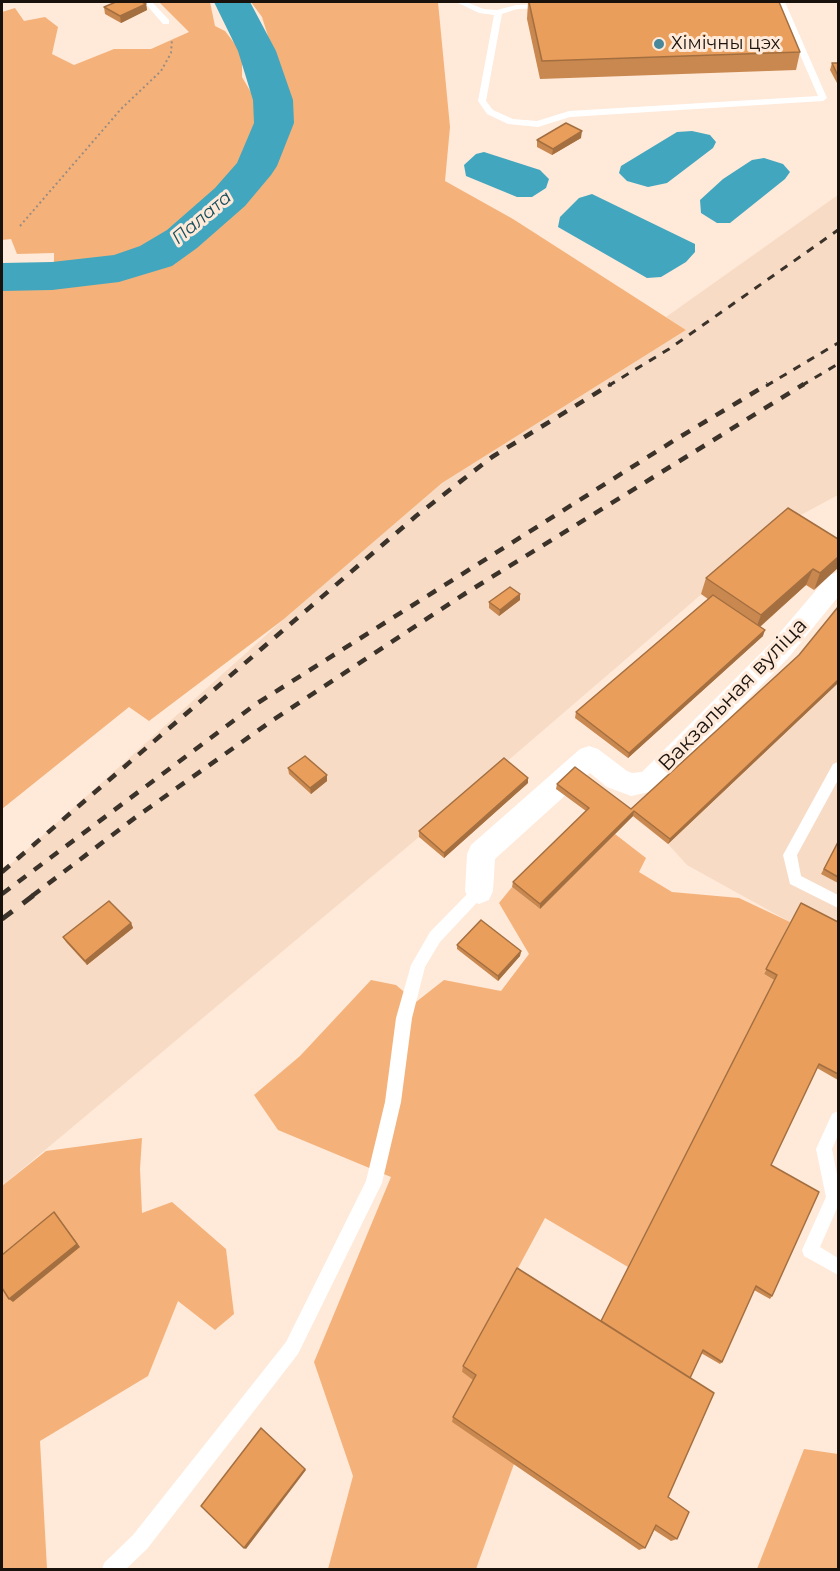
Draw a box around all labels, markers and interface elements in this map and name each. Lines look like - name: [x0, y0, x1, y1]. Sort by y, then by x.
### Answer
- place label: Хімічны цэх: [671, 33, 780, 55]
- marker: Хімічны цэх: [652, 37, 666, 51]
- water label: Палата: [168, 187, 236, 249]
- street label: Вакзальная вуліца: [653, 613, 813, 777]

